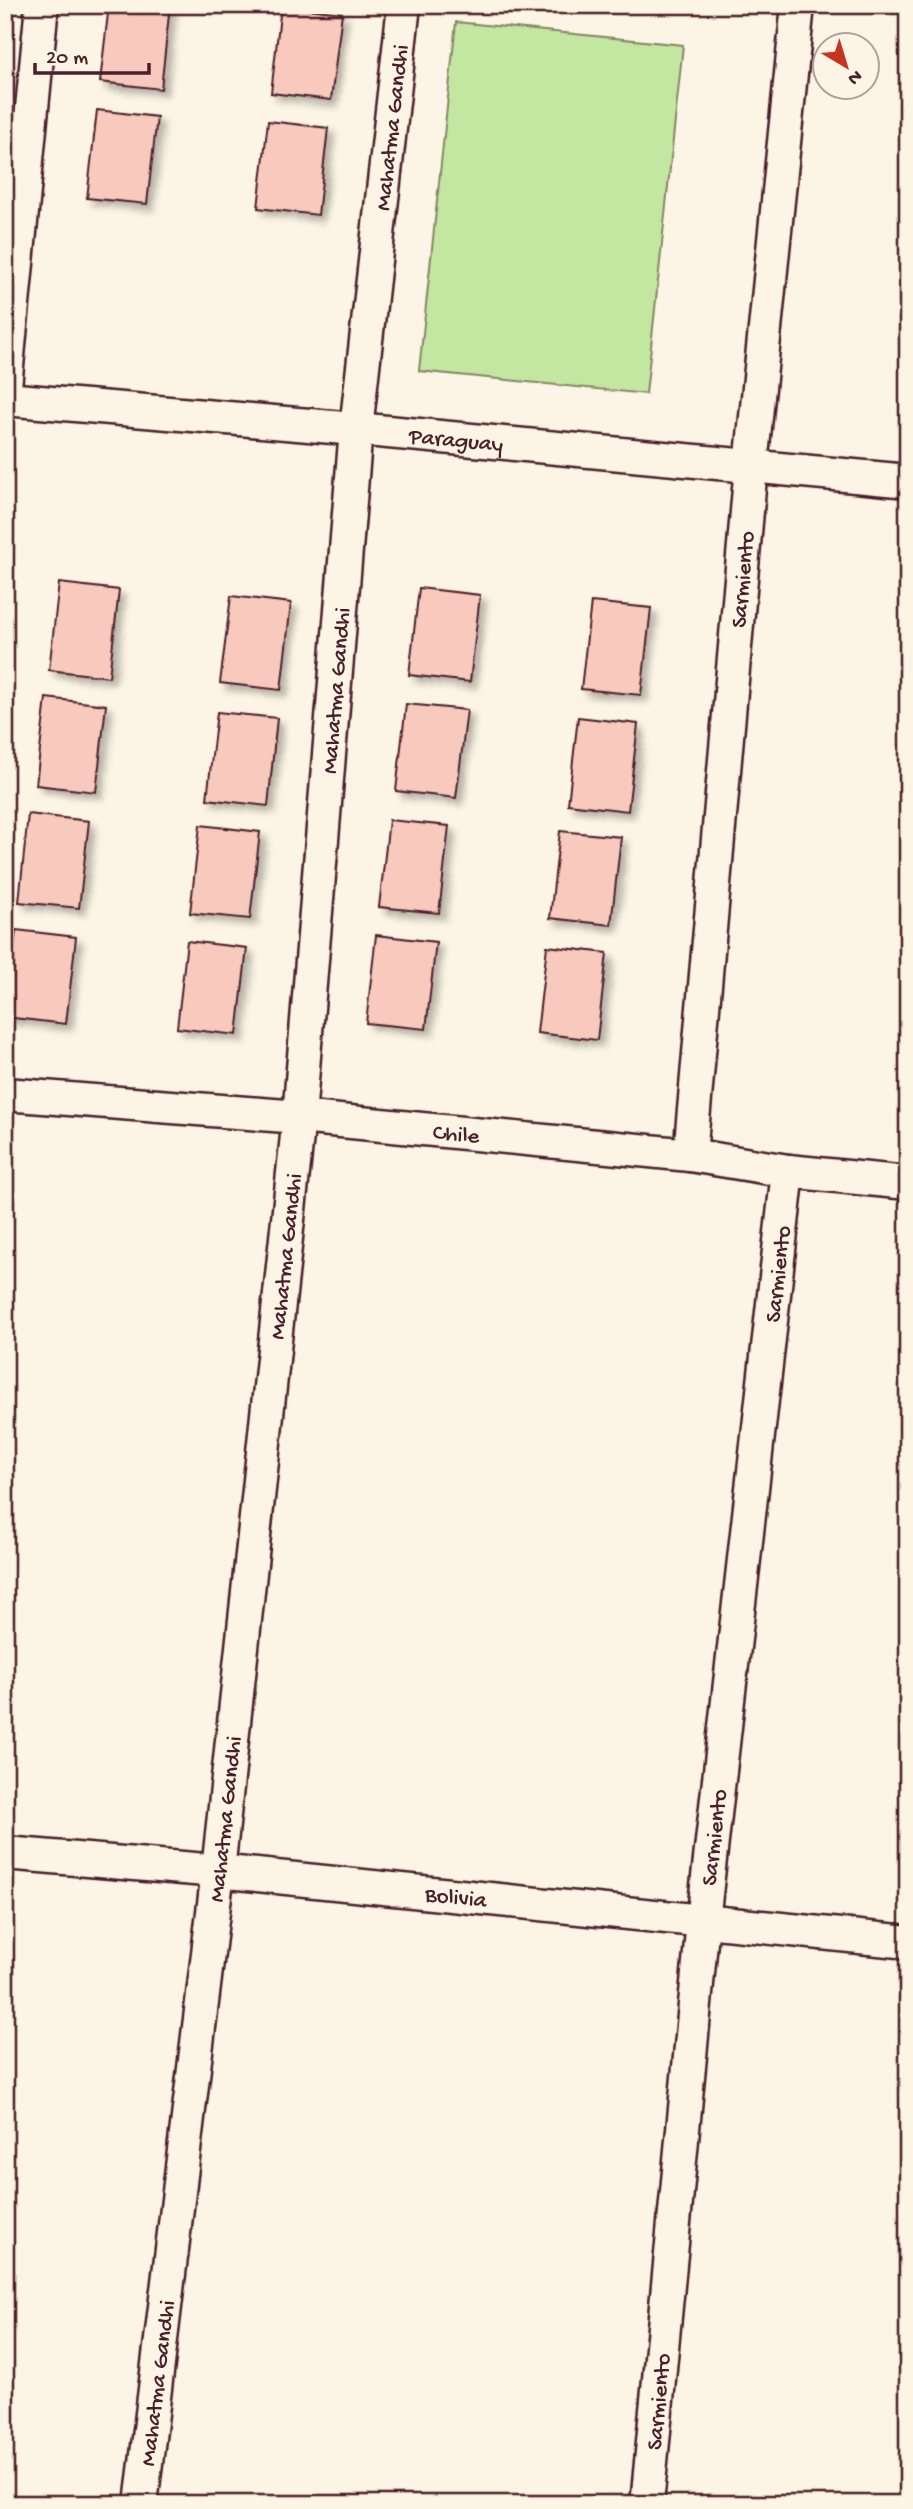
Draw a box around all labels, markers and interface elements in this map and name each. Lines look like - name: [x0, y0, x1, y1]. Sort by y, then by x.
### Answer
- scale bar: [35, 32, 149, 76]
- north arrow: [811, 32, 881, 102]
- street label: Mahatma Gandhi: [371, 43, 416, 212]
- text: 20 m: [46, 47, 88, 72]
- text: N: [842, 64, 866, 90]
- street label: Paraguay: [407, 424, 504, 460]
- street label: Sarmiento: [727, 530, 762, 629]
- street label: Mahatma Gandhi: [317, 606, 358, 775]
- street label: Chile: [431, 1120, 482, 1152]
- street label: Mahatma Gandhi: [265, 1172, 310, 1341]
- street label: Sarmiento: [761, 1224, 799, 1324]
- street label: Mahatma Gandhi: [204, 1735, 249, 1904]
- street label: Sarmiento: [697, 1788, 735, 1887]
- street label: Bolivia: [423, 1882, 489, 1916]
- street label: Mahatma Gandhi: [136, 2299, 183, 2468]
- street label: Sarmiento: [642, 2352, 678, 2451]

